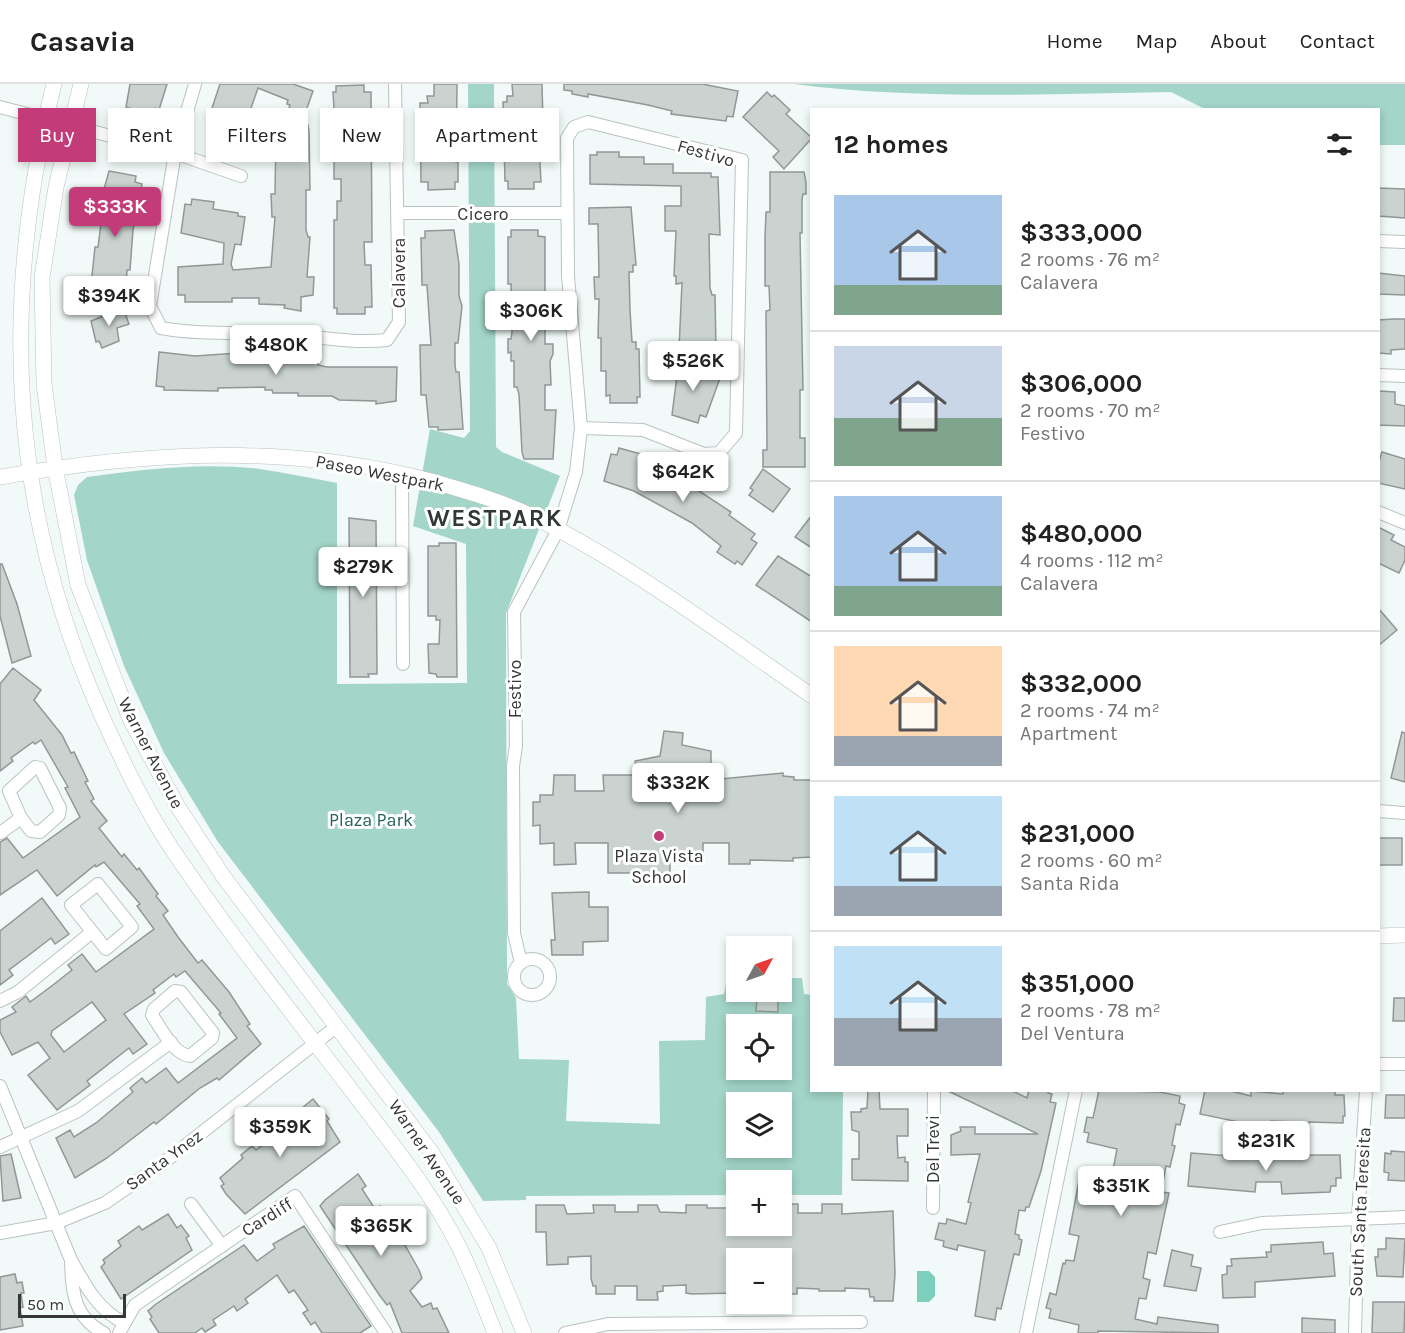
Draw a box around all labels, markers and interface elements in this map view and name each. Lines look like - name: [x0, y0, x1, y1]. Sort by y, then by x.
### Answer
- text: Casavia: [30, 25, 135, 58]
- text: Home: [1047, 29, 1103, 53]
- text: Map: [1136, 29, 1177, 53]
- text: About: [1210, 29, 1267, 53]
- text: Contact: [1300, 29, 1375, 53]
- chip: Buy: [18, 108, 96, 162]
- chip: Rent: [108, 108, 194, 162]
- chip: Filters: [206, 108, 308, 162]
- chip: New: [320, 108, 403, 162]
- chip: Apartment: [415, 108, 559, 162]
- icon: filters: [1323, 128, 1356, 161]
- text: 12 homes: [834, 129, 949, 160]
- street label: Festivo: [675, 134, 737, 172]
- pin: $333K: [73, 187, 157, 238]
- text: $333K: [83, 195, 147, 218]
- street label: Cicero: [457, 203, 509, 225]
- text: $333,000: [1020, 217, 1142, 248]
- icon: home: [882, 219, 954, 291]
- street label: Calavera: [388, 238, 410, 308]
- text: 2 rooms · 76 m²: [1020, 248, 1160, 271]
- text: Calavera: [1020, 271, 1098, 294]
- pin: $394K: [67, 276, 151, 327]
- text: $394K: [77, 284, 141, 307]
- pin: $306K: [489, 291, 573, 342]
- text: $306K: [499, 299, 563, 322]
- pin: $480K: [234, 325, 318, 376]
- text: $480K: [244, 333, 308, 356]
- pin: $526K: [651, 341, 735, 392]
- text: $526K: [662, 349, 724, 372]
- text: $306,000: [1020, 368, 1142, 399]
- icon: home: [882, 370, 954, 442]
- text: 2 rooms · 70 m²: [1020, 399, 1160, 422]
- text: Festivo: [1020, 422, 1085, 445]
- street label: Paseo Westpark: [314, 450, 446, 496]
- pin: $642K: [641, 452, 725, 503]
- text: $642K: [652, 460, 715, 483]
- district label: WESTPARK: [427, 504, 563, 532]
- text: $480,000: [1020, 518, 1143, 549]
- icon: home: [882, 520, 954, 592]
- pin: $279K: [321, 547, 405, 598]
- text: 4 rooms · 112 m²: [1020, 549, 1164, 572]
- text: $279K: [332, 555, 394, 578]
- text: Calavera: [1020, 572, 1098, 595]
- street label: Festivo: [504, 660, 526, 718]
- text: $332,000: [1020, 668, 1142, 699]
- icon: home: [882, 670, 954, 742]
- street label: Warner Avenue: [113, 694, 189, 812]
- text: 2 rooms · 74 m²: [1020, 699, 1160, 722]
- text: Apartment: [1020, 722, 1118, 745]
- pin: $332K: [636, 763, 720, 814]
- text: $332K: [646, 771, 710, 794]
- park label: Plaza Park: [329, 809, 413, 831]
- text: $231,000: [1020, 818, 1135, 849]
- icon: home: [882, 820, 954, 892]
- marker: Plaza Vista School: [652, 829, 666, 843]
- place label: Plaza Vista School: [614, 845, 704, 888]
- text: 2 rooms · 60 m²: [1020, 849, 1163, 872]
- text: Santa Rida: [1020, 872, 1120, 895]
- north arrow: [726, 936, 792, 1002]
- map controls: [726, 936, 792, 1314]
- text: $351,000: [1020, 968, 1134, 999]
- icon: home: [882, 970, 954, 1042]
- text: 2 rooms · 78 m²: [1020, 999, 1161, 1022]
- button: locate: [726, 1014, 792, 1080]
- text: Del Ventura: [1020, 1022, 1125, 1045]
- button: layers: [726, 1092, 792, 1158]
- street label: Warner Avenue: [384, 1095, 470, 1209]
- pin: $359K: [238, 1107, 322, 1158]
- text: $359K: [248, 1115, 312, 1138]
- street label: Del Trevi: [922, 1115, 944, 1183]
- pin: $231K: [1224, 1121, 1308, 1172]
- street label: Santa Ynez: [121, 1125, 207, 1195]
- street label: South Santa Teresita: [1345, 1126, 1375, 1298]
- text: $231K: [1237, 1129, 1295, 1152]
- pin: $351K: [1079, 1166, 1163, 1217]
- button: +: [726, 1170, 792, 1236]
- text: $351K: [1092, 1174, 1150, 1197]
- street label: Cardiff: [238, 1192, 297, 1241]
- pin: $365K: [339, 1206, 423, 1257]
- text: $365K: [349, 1214, 413, 1237]
- button: −: [726, 1248, 792, 1314]
- scale bar: [18, 1291, 126, 1318]
- text: 50 m: [27, 1295, 64, 1314]

